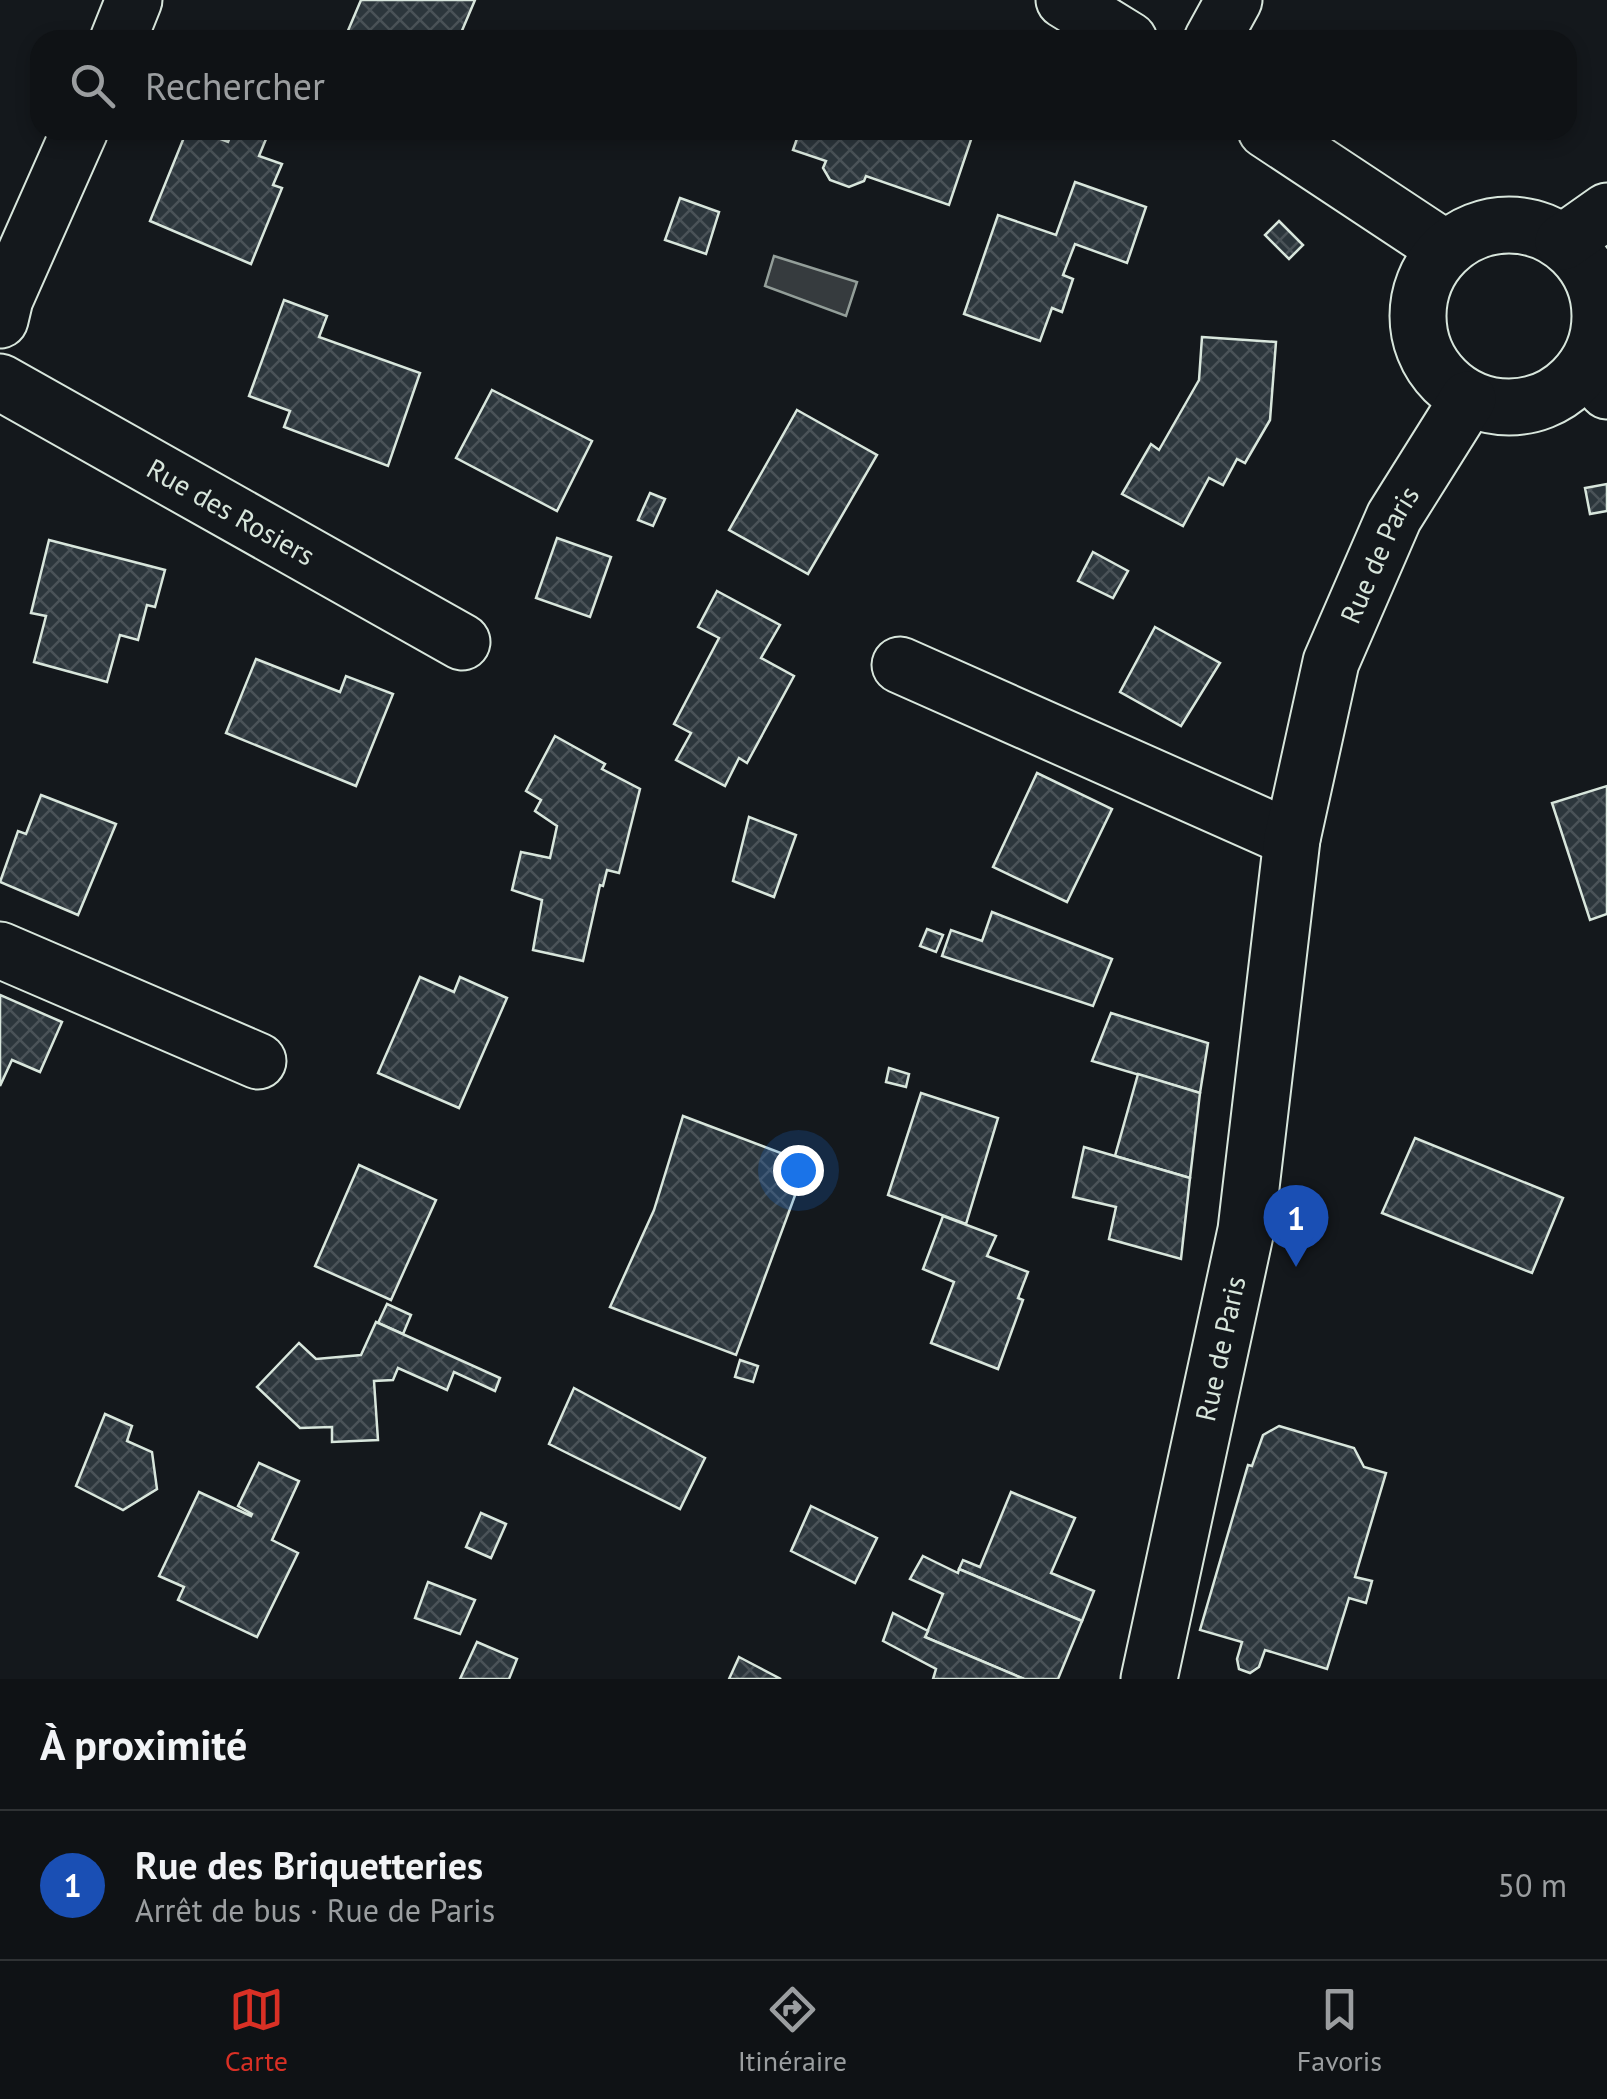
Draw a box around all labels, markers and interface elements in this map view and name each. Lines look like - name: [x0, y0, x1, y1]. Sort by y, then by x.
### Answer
- search box: [30, 30, 1577, 140]
- icon: search: [65, 58, 120, 113]
- text: Rechercher: [145, 61, 325, 110]
- street label: Rue des Rosiers: [141, 450, 322, 574]
- street label: Rue de Paris: [1331, 479, 1427, 629]
- your location: [773, 1145, 824, 1196]
- pin: 1: [1264, 1184, 1328, 1267]
- street label: Rue de Paris: [1186, 1273, 1254, 1424]
- text: À proximité: [40, 1717, 247, 1772]
- text: Rue des Briquetteries: [135, 1840, 483, 1889]
- text: 1: [63, 1864, 82, 1906]
- text: 50 m: [1498, 1864, 1567, 1906]
- text: Arrêt de bus · Rue de Paris: [135, 1889, 495, 1931]
- tab: Carte: [225, 1982, 288, 2079]
- tab: Itinéraire: [738, 1982, 847, 2079]
- tab: Favoris: [1297, 1982, 1382, 2079]

